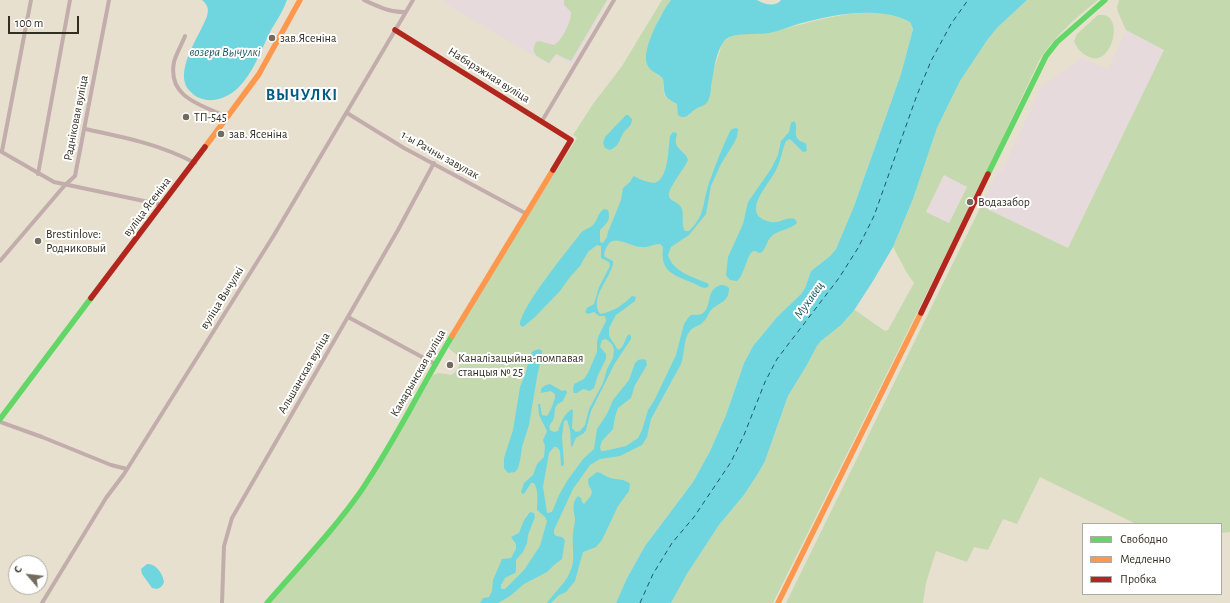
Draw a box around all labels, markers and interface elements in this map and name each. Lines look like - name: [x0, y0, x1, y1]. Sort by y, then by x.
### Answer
- scale bar: [10, 8, 81, 34]
- text: 100 m: [15, 17, 43, 29]
- place label: зав.Ясеніна: [280, 31, 336, 45]
- marker: зав.Ясеніна: [267, 33, 277, 43]
- water label: возера Вычулкі: [189, 44, 261, 60]
- street label: Набярэжная вуліца: [445, 44, 533, 106]
- street label: Радніковая вуліца: [61, 74, 91, 162]
- district label: ВЫЧУЛКІ: [266, 85, 338, 105]
- place label: ТП-545: [194, 110, 227, 124]
- marker: ТП-545: [181, 112, 191, 122]
- place label: зав. Ясеніна: [229, 127, 287, 141]
- street label: 1-ы Рачны завулак: [398, 128, 482, 182]
- marker: зав. Ясеніна: [216, 129, 226, 139]
- street label: вуліца Ясеніна: [120, 174, 174, 240]
- place label: Водазабор: [978, 195, 1030, 209]
- marker: Водазабор: [965, 197, 975, 207]
- place label: Brestinlove: Родниковый: [46, 227, 106, 255]
- marker: Brestinlove: Родниковый: [33, 236, 43, 246]
- street label: вуліца Вычулкі: [197, 264, 247, 332]
- water label: Мухавец: [791, 278, 827, 322]
- street label: Камарынская вуліца: [387, 327, 449, 419]
- street label: Альшанская вуліца: [275, 330, 333, 416]
- place label: Каналізацыйна-помпавая станцыя № 25: [458, 351, 584, 379]
- marker: Каналізацыйна-помпавая станцыя № 25: [445, 360, 455, 370]
- legend: [1082, 523, 1222, 595]
- text: Свободно: [1120, 533, 1168, 545]
- text: Медленно: [1120, 553, 1171, 565]
- north arrow: [8, 555, 48, 595]
- text: С: [12, 564, 24, 575]
- text: Пробка: [1120, 573, 1157, 585]

